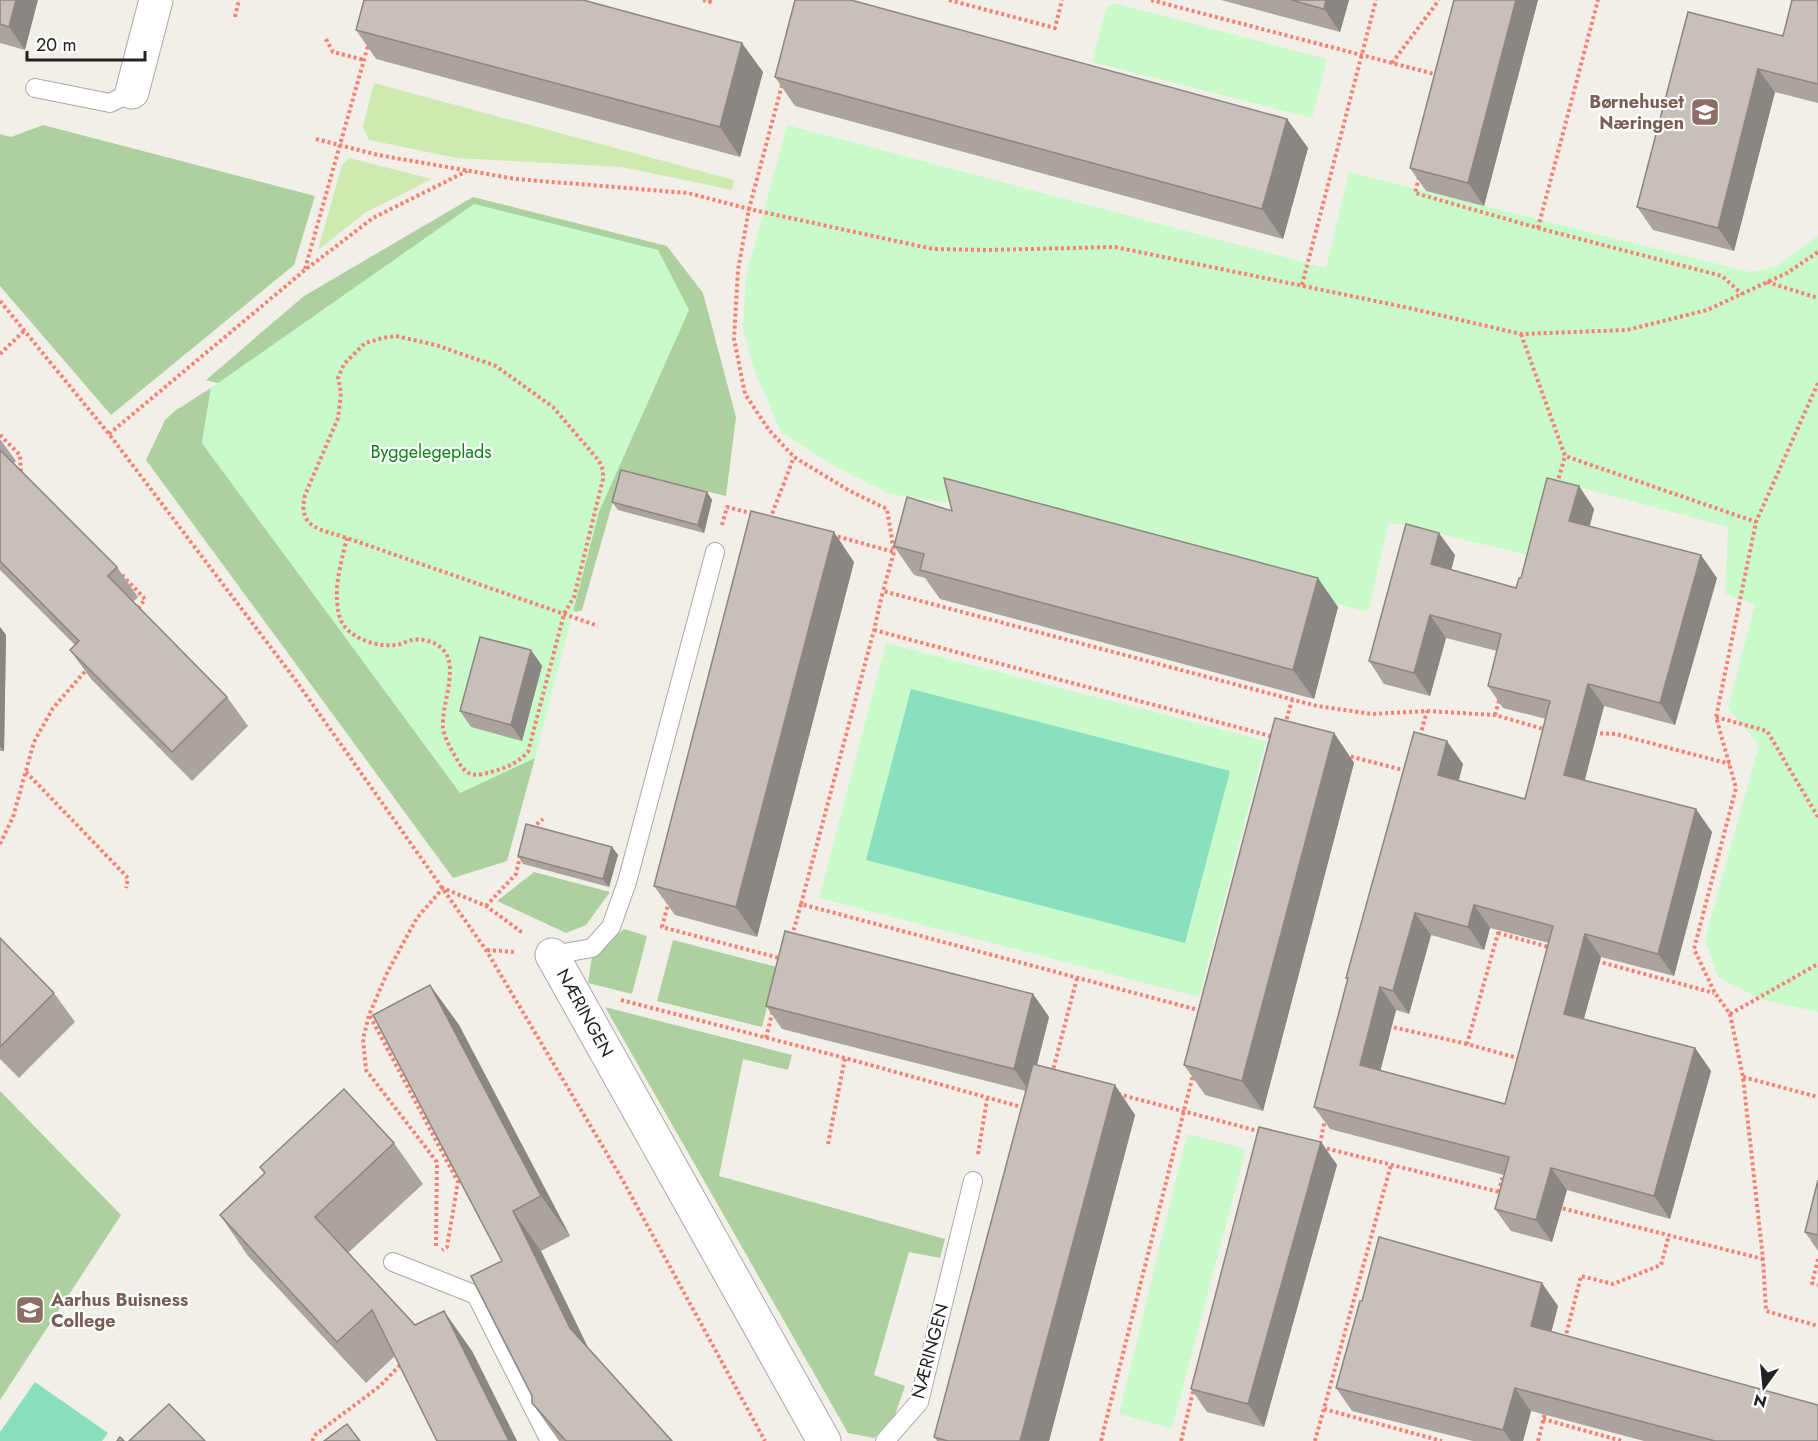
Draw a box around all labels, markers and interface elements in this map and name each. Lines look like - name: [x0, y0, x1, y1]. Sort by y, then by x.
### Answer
- scale bar: [27, 24, 146, 62]
- text: 20 m: [36, 32, 76, 58]
- place label: Børnehuset Næringen: [1589, 89, 1684, 136]
- school or university icon: Børnehuset Næringen: [1689, 96, 1721, 128]
- park label: Byggelegeplads: [371, 439, 492, 465]
- street label: NÆRINGEN: [550, 964, 620, 1062]
- place label: Aarhus Buisness College: [50, 1287, 188, 1334]
- school or university icon: Aarhus Buisness College: [14, 1294, 46, 1326]
- street label: NÆRINGEN: [905, 1301, 955, 1401]
- north arrow: [1734, 1357, 1794, 1417]
- text: N: [1751, 1388, 1769, 1414]

